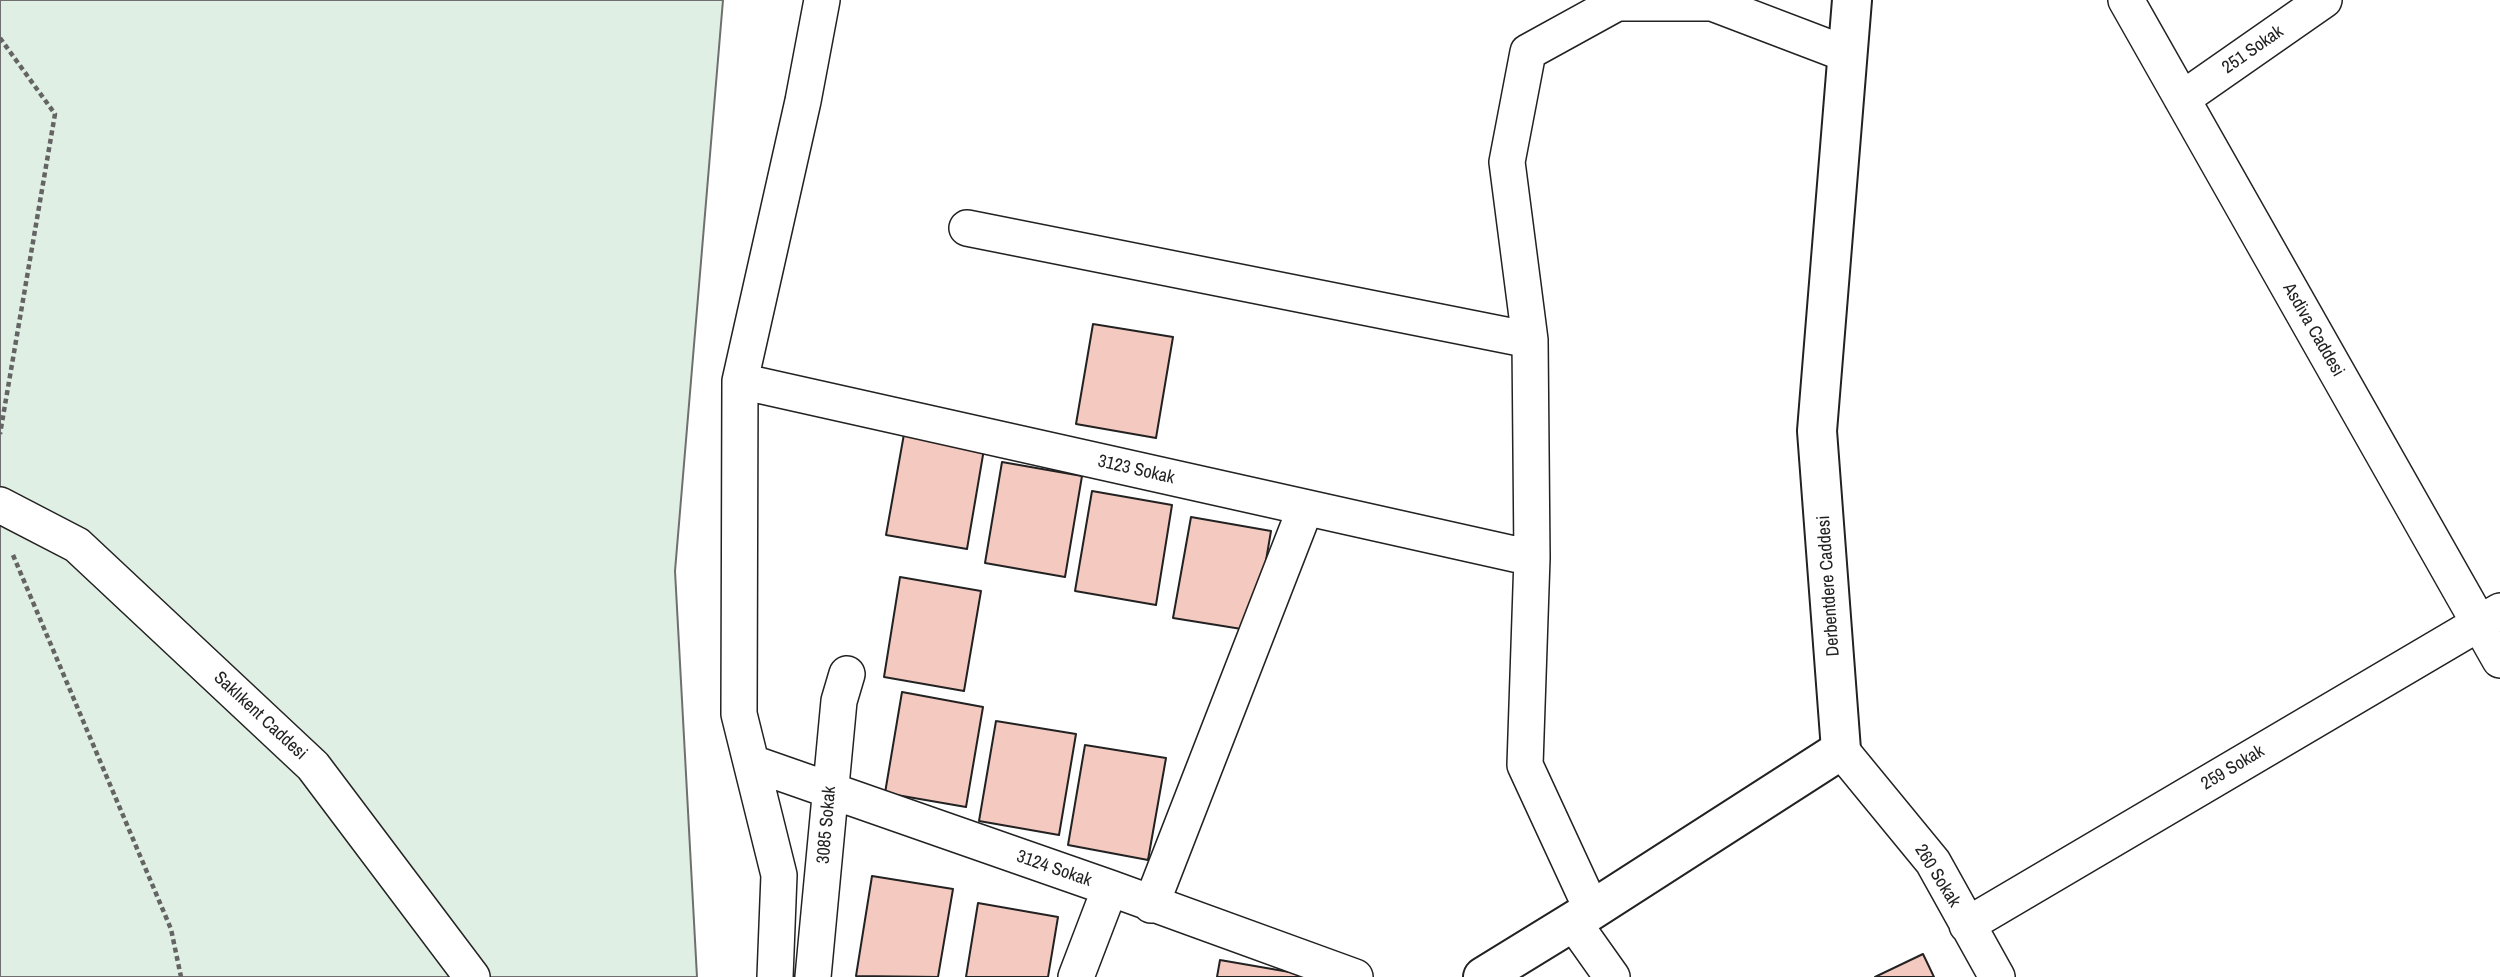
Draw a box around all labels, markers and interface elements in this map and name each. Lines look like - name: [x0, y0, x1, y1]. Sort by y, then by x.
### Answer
- street label: 251 Sokak: [2218, 21, 2288, 79]
- street label: Asdiva Caddesi: [2278, 279, 2348, 381]
- street label: 3123 Sokak: [1096, 451, 1176, 489]
- street label: Derbentdere Caddesi: [1813, 515, 1845, 657]
- street label: Saklıkent Caddesi: [209, 667, 311, 765]
- street label: 259 Sokak: [2198, 741, 2268, 795]
- street label: 3085 Sokak: [813, 785, 841, 865]
- street label: 260 Sokak: [1909, 841, 1965, 911]
- street label: 3124 Sokak: [1014, 846, 1094, 892]

